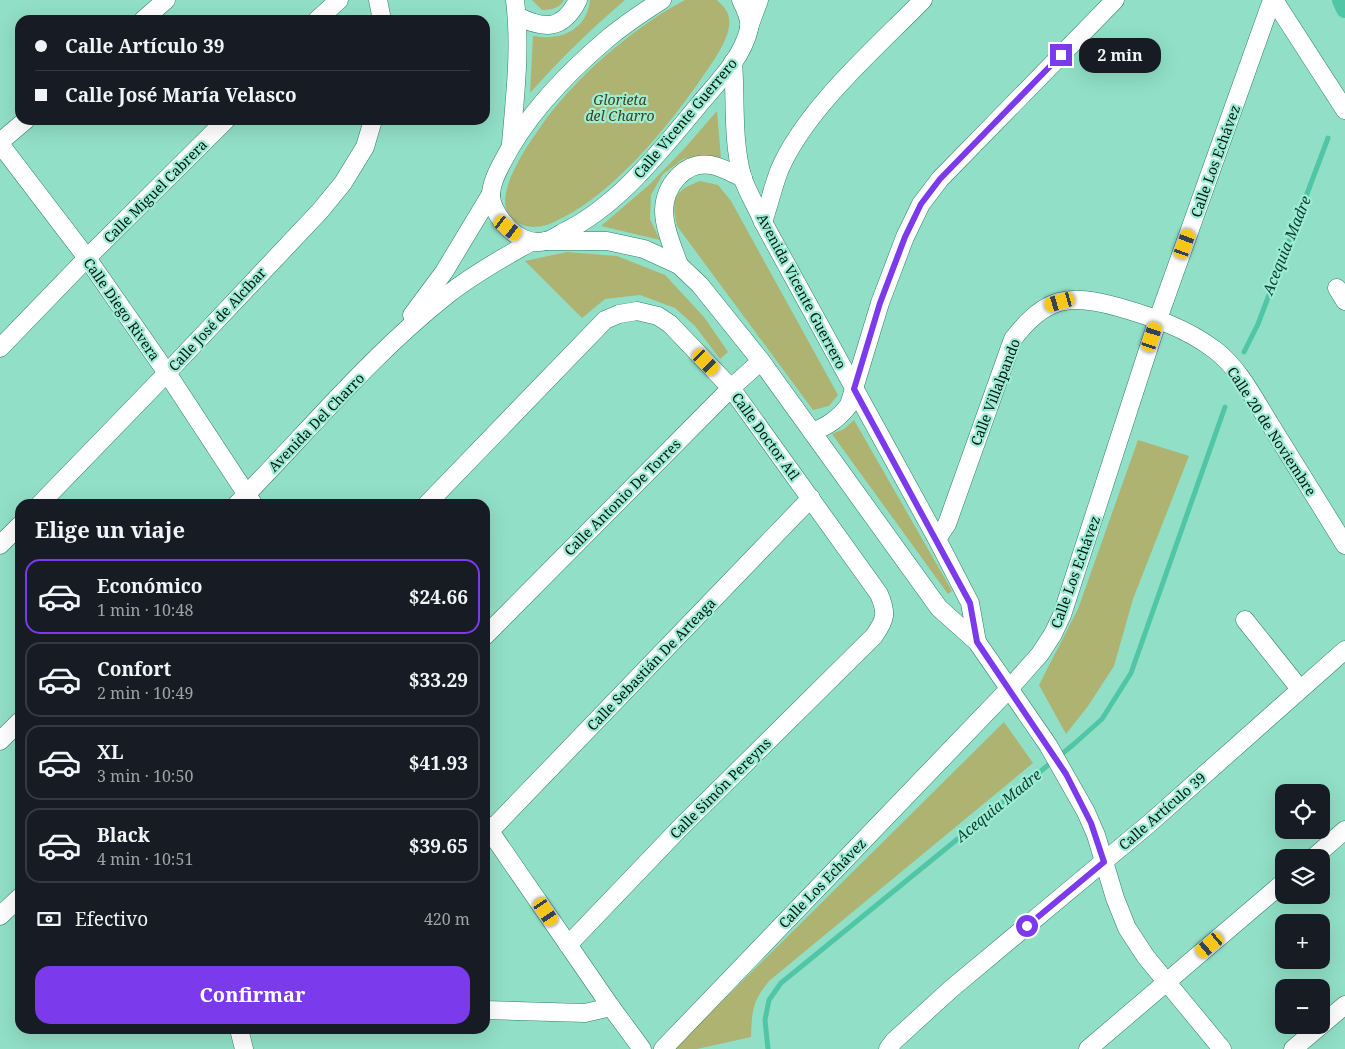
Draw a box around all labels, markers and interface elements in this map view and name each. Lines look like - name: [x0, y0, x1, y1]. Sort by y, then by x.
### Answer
- text: Calle Artículo 39: [65, 33, 224, 59]
- callout: 2 min: [1078, 38, 1161, 72]
- route end: [1050, 44, 1072, 66]
- text: 2 min: [1097, 44, 1143, 66]
- street label: Calle Vicente Guerrero: [629, 54, 741, 182]
- text: Calle José María Velasco: [65, 82, 297, 108]
- park label: Glorieta del Charro: [585, 90, 655, 125]
- street label: Calle Los Echávez: [1186, 102, 1244, 220]
- street label: Calle Miguel Cabrera: [99, 135, 211, 247]
- water label: Acequia Madre: [1257, 192, 1315, 298]
- street label: Avenida Vicente Guerrero: [753, 210, 851, 372]
- car: [491, 213, 524, 243]
- car: [1172, 227, 1197, 261]
- street label: Calle Diego Rivera: [79, 254, 165, 364]
- street label: Calle José de Alcíbar: [164, 263, 270, 375]
- car: [1043, 291, 1076, 313]
- car: [1140, 320, 1163, 354]
- street label: Calle Villalpando: [966, 336, 1024, 448]
- car: [690, 346, 721, 378]
- street label: Calle 20 de Noviembre: [1223, 363, 1321, 499]
- street label: Avenida Del Charro: [264, 368, 368, 476]
- street label: Calle Doctor Atl: [728, 388, 805, 484]
- street label: Calle Antonio De Torres: [560, 435, 684, 559]
- street label: Calle Los Echávez: [1046, 513, 1104, 631]
- text: Elige un viaje: [35, 514, 185, 544]
- text: Económico: [97, 573, 203, 599]
- icon: car: [37, 574, 82, 619]
- text: $24.66: [409, 584, 468, 610]
- street label: Calle Sebastián De Arteaga: [582, 593, 720, 734]
- text: 1 min · 10:48: [97, 599, 193, 621]
- text: Confort: [97, 656, 171, 682]
- icon: car: [37, 657, 82, 702]
- text: $33.29: [409, 667, 468, 693]
- text: 2 min · 10:49: [97, 682, 193, 704]
- street label: Calle Simón Pereyns: [665, 733, 775, 843]
- text: XL: [97, 739, 123, 765]
- icon: car: [37, 740, 82, 785]
- text: $41.93: [409, 750, 468, 776]
- water label: Acequia Madre: [950, 764, 1046, 846]
- text: 3 min · 10:50: [97, 765, 193, 787]
- street label: Calle Artículo 39: [1114, 768, 1210, 854]
- map controls: [1275, 784, 1330, 1034]
- button: locate: [1275, 784, 1330, 839]
- text: Black: [97, 822, 150, 848]
- icon: car: [37, 823, 82, 868]
- text: $39.65: [409, 833, 468, 859]
- street label: Calle Los Echávez: [774, 834, 870, 932]
- text: 4 min · 10:51: [97, 848, 193, 870]
- button: layers: [1275, 849, 1330, 904]
- car: [531, 895, 560, 929]
- icon: cash: [35, 905, 63, 933]
- text: Efectivo: [75, 906, 148, 932]
- text: 420 m: [424, 908, 470, 930]
- button: +: [1275, 914, 1330, 969]
- route start: [1016, 915, 1038, 937]
- car: [1193, 930, 1226, 960]
- button: Confirmar: [35, 966, 470, 1024]
- button: −: [1275, 979, 1330, 1034]

